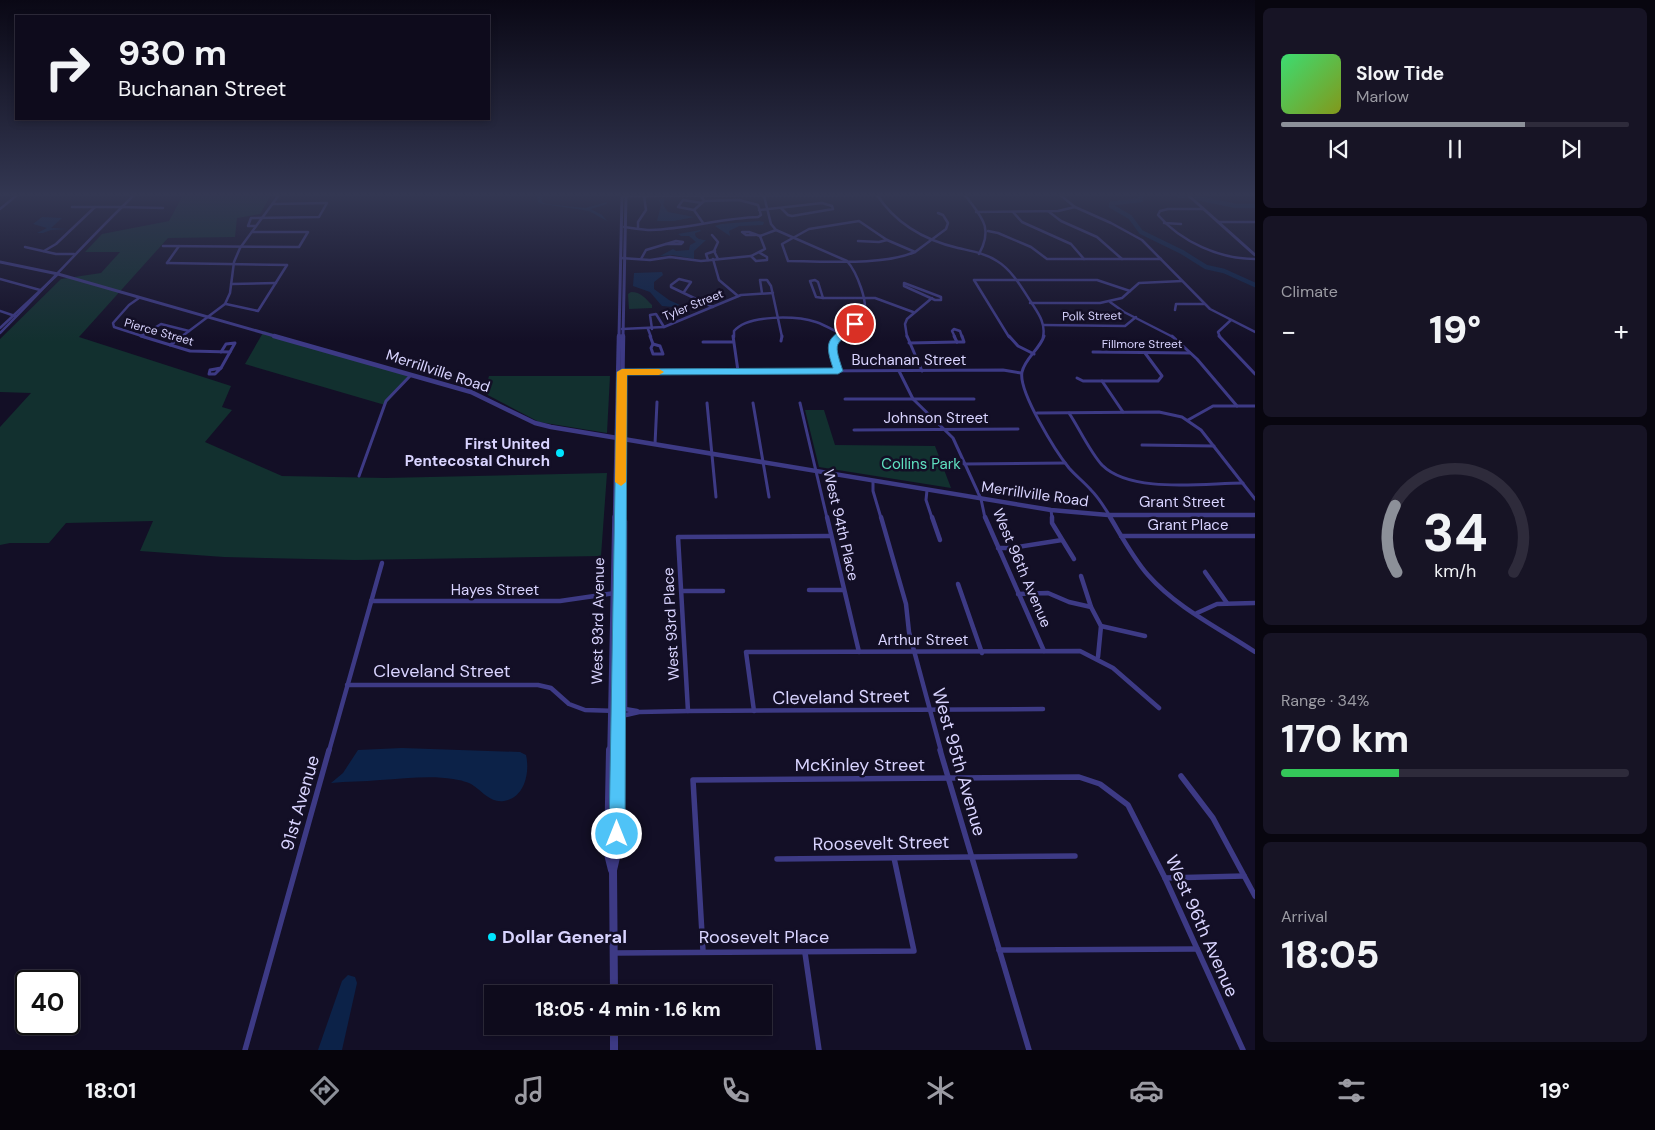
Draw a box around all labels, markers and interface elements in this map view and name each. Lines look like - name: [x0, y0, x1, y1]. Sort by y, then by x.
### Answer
- text: 930 m: [118, 30, 227, 76]
- icon: right: [35, 35, 100, 100]
- text: Slow Tide: [1356, 61, 1444, 86]
- text: Buchanan Street: [118, 74, 287, 103]
- text: Marlow: [1356, 86, 1409, 107]
- icon: previous: [1325, 135, 1353, 163]
- icon: pause: [1441, 135, 1469, 163]
- icon: next: [1557, 135, 1585, 163]
- text: Climate: [1281, 281, 1338, 302]
- street label: Tyler Street: [660, 285, 726, 324]
- pin: [834, 303, 876, 345]
- text: 19°: [1429, 305, 1481, 355]
- street label: Polk Street: [1062, 307, 1122, 325]
- icon: arrive: [841, 310, 869, 338]
- text: −: [1281, 313, 1296, 350]
- text: +: [1614, 313, 1629, 350]
- street label: Pierce Street: [122, 314, 196, 350]
- street label: Fillmore Street: [1102, 336, 1183, 352]
- street label: Merrillville Road: [383, 345, 493, 397]
- street label: Buchanan Street: [852, 350, 967, 370]
- street label: Johnson Street: [883, 408, 989, 428]
- place label: First United Pentecostal Church: [405, 434, 550, 471]
- marker: First United Pentecostal Church: [554, 447, 566, 459]
- park label: Collins Park: [881, 454, 961, 474]
- street label: West 94th Place: [818, 467, 864, 583]
- street label: Merrillville Road: [980, 477, 1090, 511]
- street label: Grant Street: [1139, 492, 1225, 512]
- text: 34: [1422, 499, 1488, 567]
- street label: West 96th Avenue: [988, 505, 1056, 631]
- street label: Grant Place: [1148, 515, 1228, 535]
- street label: West 93rd Avenue: [587, 557, 609, 685]
- text: km/h: [1434, 559, 1476, 583]
- street label: West 93rd Place: [658, 567, 684, 681]
- street label: Hayes Street: [451, 580, 539, 600]
- street label: Arthur Street: [878, 630, 968, 650]
- street label: Cleveland Street: [373, 659, 511, 683]
- street label: Cleveland Street: [772, 684, 910, 710]
- street label: West 95th Avenue: [926, 685, 992, 839]
- text: Range · 34%: [1281, 690, 1369, 711]
- text: 170 km: [1281, 714, 1409, 764]
- street label: 91st Avenue: [275, 752, 325, 854]
- street label: McKinley Street: [795, 753, 925, 777]
- position arrow: [590, 807, 642, 859]
- street label: Roosevelt Street: [813, 830, 949, 856]
- street label: West 96th Avenue: [1160, 851, 1244, 1001]
- text: Arrival: [1281, 906, 1328, 927]
- place label: Dollar General: [502, 925, 627, 949]
- street label: Roosevelt Place: [699, 925, 829, 949]
- text: 18:05: [1281, 930, 1380, 980]
- marker: Dollar General: [486, 931, 498, 943]
- speed limit sign: 40: [15, 970, 80, 1035]
- text: 18:05 · 4 min · 1.6 km: [535, 997, 721, 1022]
- icon: directions: [307, 1073, 342, 1108]
- icon: music: [512, 1073, 547, 1108]
- icon: phone: [718, 1073, 753, 1108]
- icon: climate: [923, 1073, 958, 1108]
- icon: car: [1129, 1073, 1164, 1108]
- icon: filters: [1334, 1073, 1369, 1108]
- text: 18:01: [85, 1076, 136, 1105]
- text: 19°: [1540, 1076, 1570, 1105]

